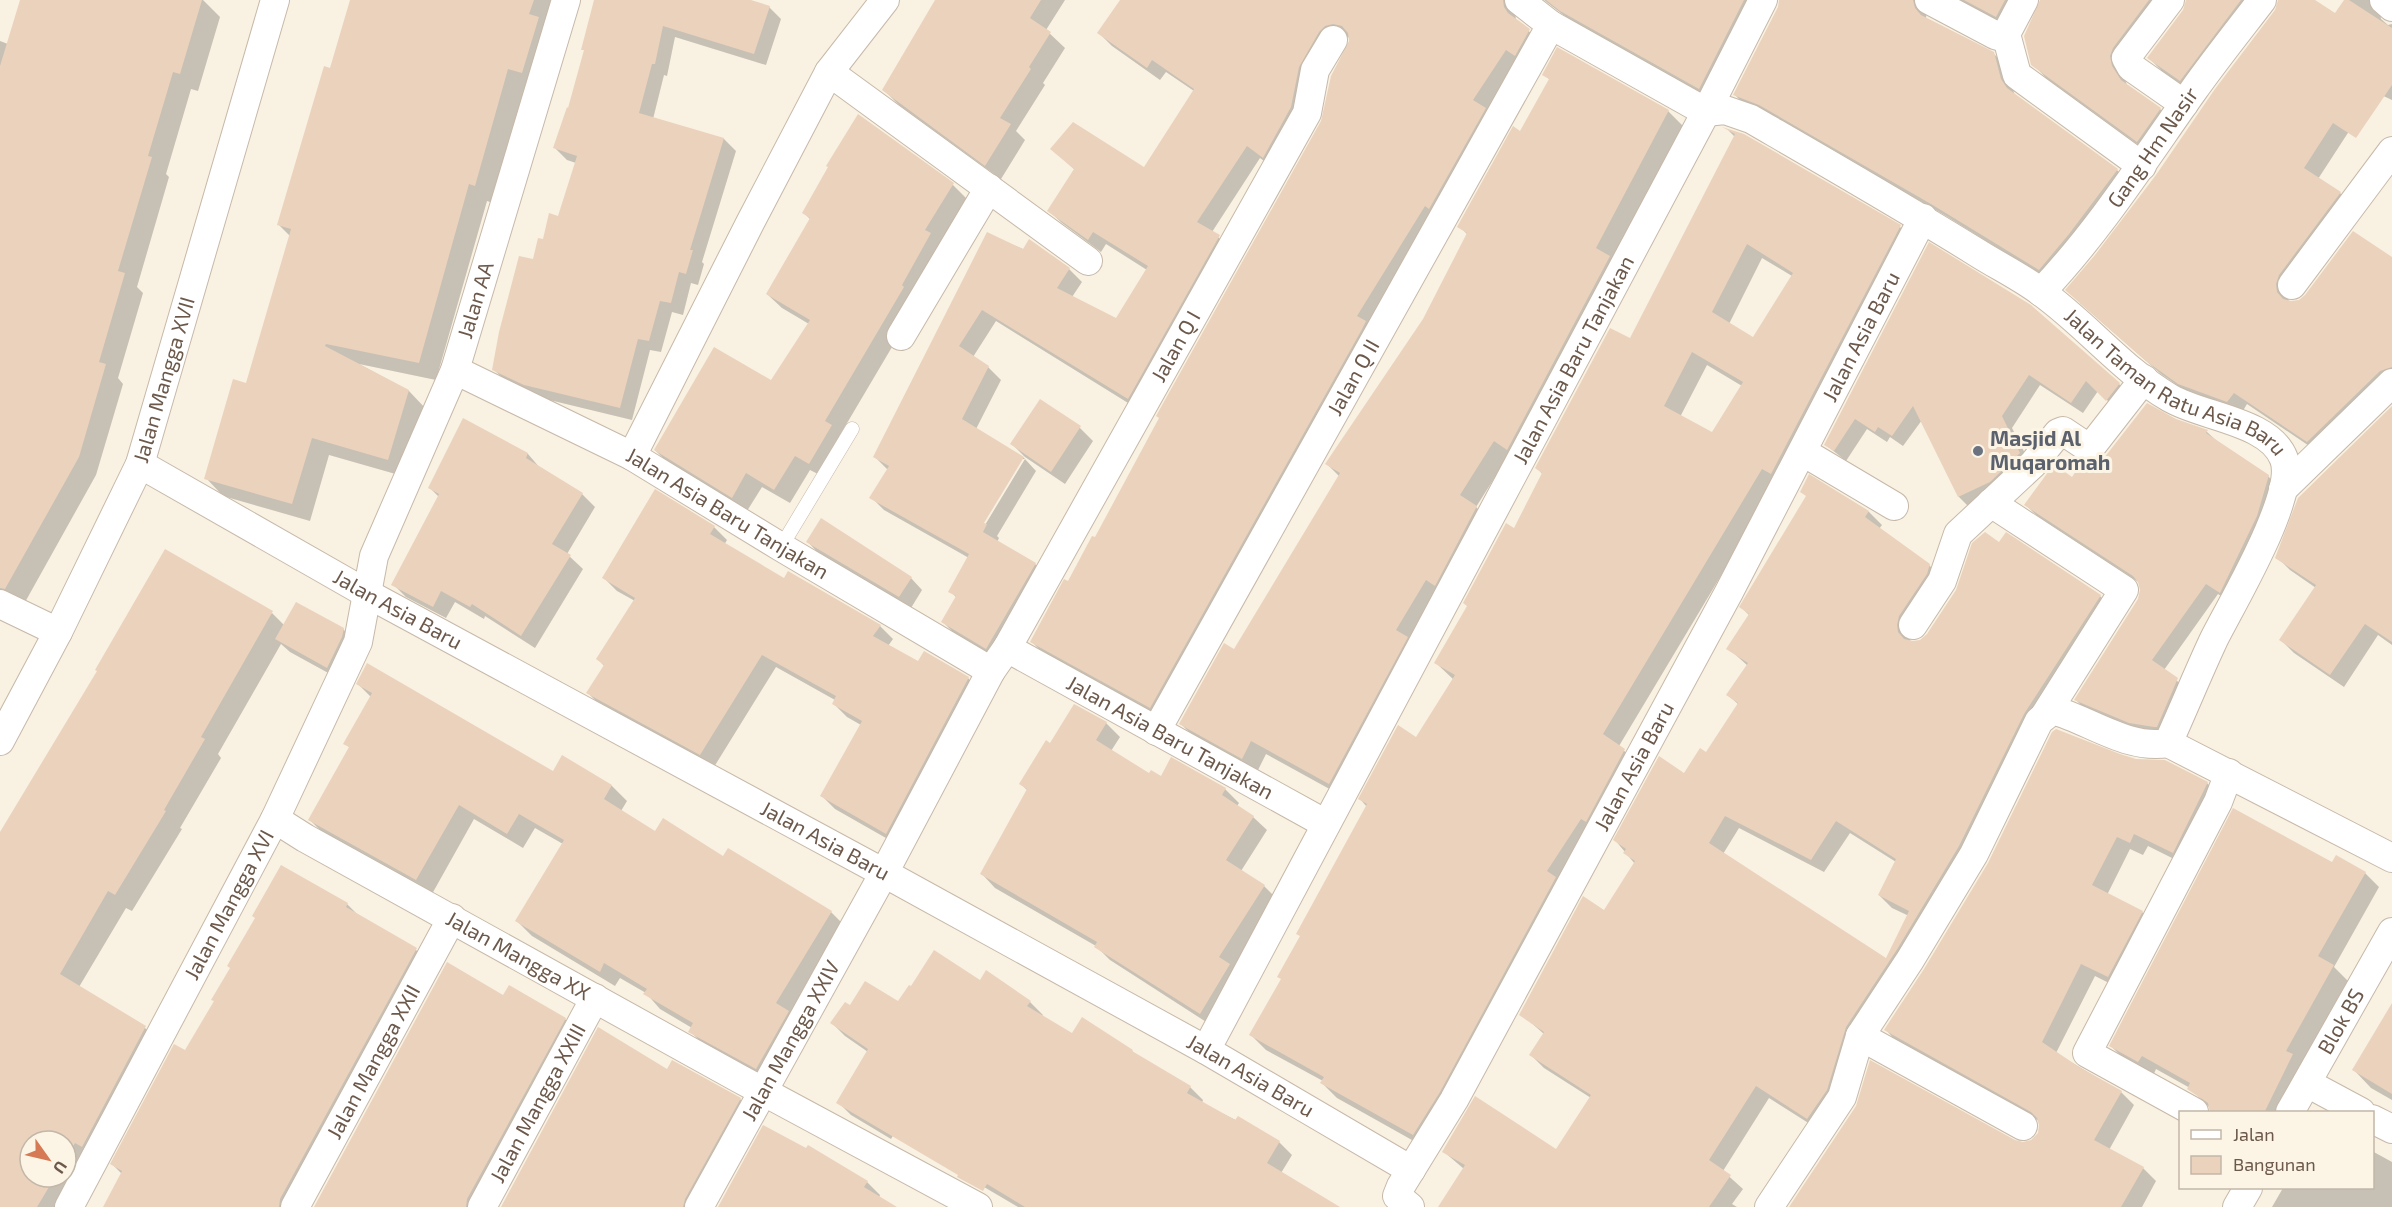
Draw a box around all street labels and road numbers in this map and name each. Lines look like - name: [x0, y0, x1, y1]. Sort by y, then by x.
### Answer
- street label: Gang Hm Nasir: [2101, 81, 2203, 212]
- street label: Jalan Asia Baru Tanjakan: [1507, 251, 1638, 468]
- street label: Jalan AA: [451, 258, 498, 341]
- street label: Jalan Asia Baru: [1816, 267, 1904, 405]
- street label: Jalan Mangga XVII: [127, 294, 199, 465]
- street label: Jalan Taman Ratu Asia Baru: [2060, 302, 2293, 460]
- street label: Jalan Q I: [1145, 306, 1205, 386]
- street label: Jalan Q II: [1321, 334, 1384, 419]
- street label: Jalan Asia Baru Tanjakan: [623, 441, 834, 583]
- street label: Jalan Asia Baru: [330, 563, 467, 654]
- street label: Jalan Asia Baru Tanjakan: [1063, 669, 1278, 804]
- street label: Jalan Asia Baru: [1588, 697, 1678, 835]
- street label: Jalan Asia Baru: [757, 795, 895, 885]
- street label: Jalan Mangga XVI: [178, 825, 278, 983]
- street label: Jalan Mangga XX: [442, 905, 595, 1005]
- street label: Jalan Mangga XXIV: [735, 956, 844, 1124]
- street label: Jalan Mangga XXII: [320, 980, 424, 1143]
- street label: Blok BS: [2312, 984, 2368, 1058]
- street label: Jalan Mangga XXIII: [484, 1019, 590, 1186]
- street label: Jalan Asia Baru: [1183, 1028, 1319, 1122]

